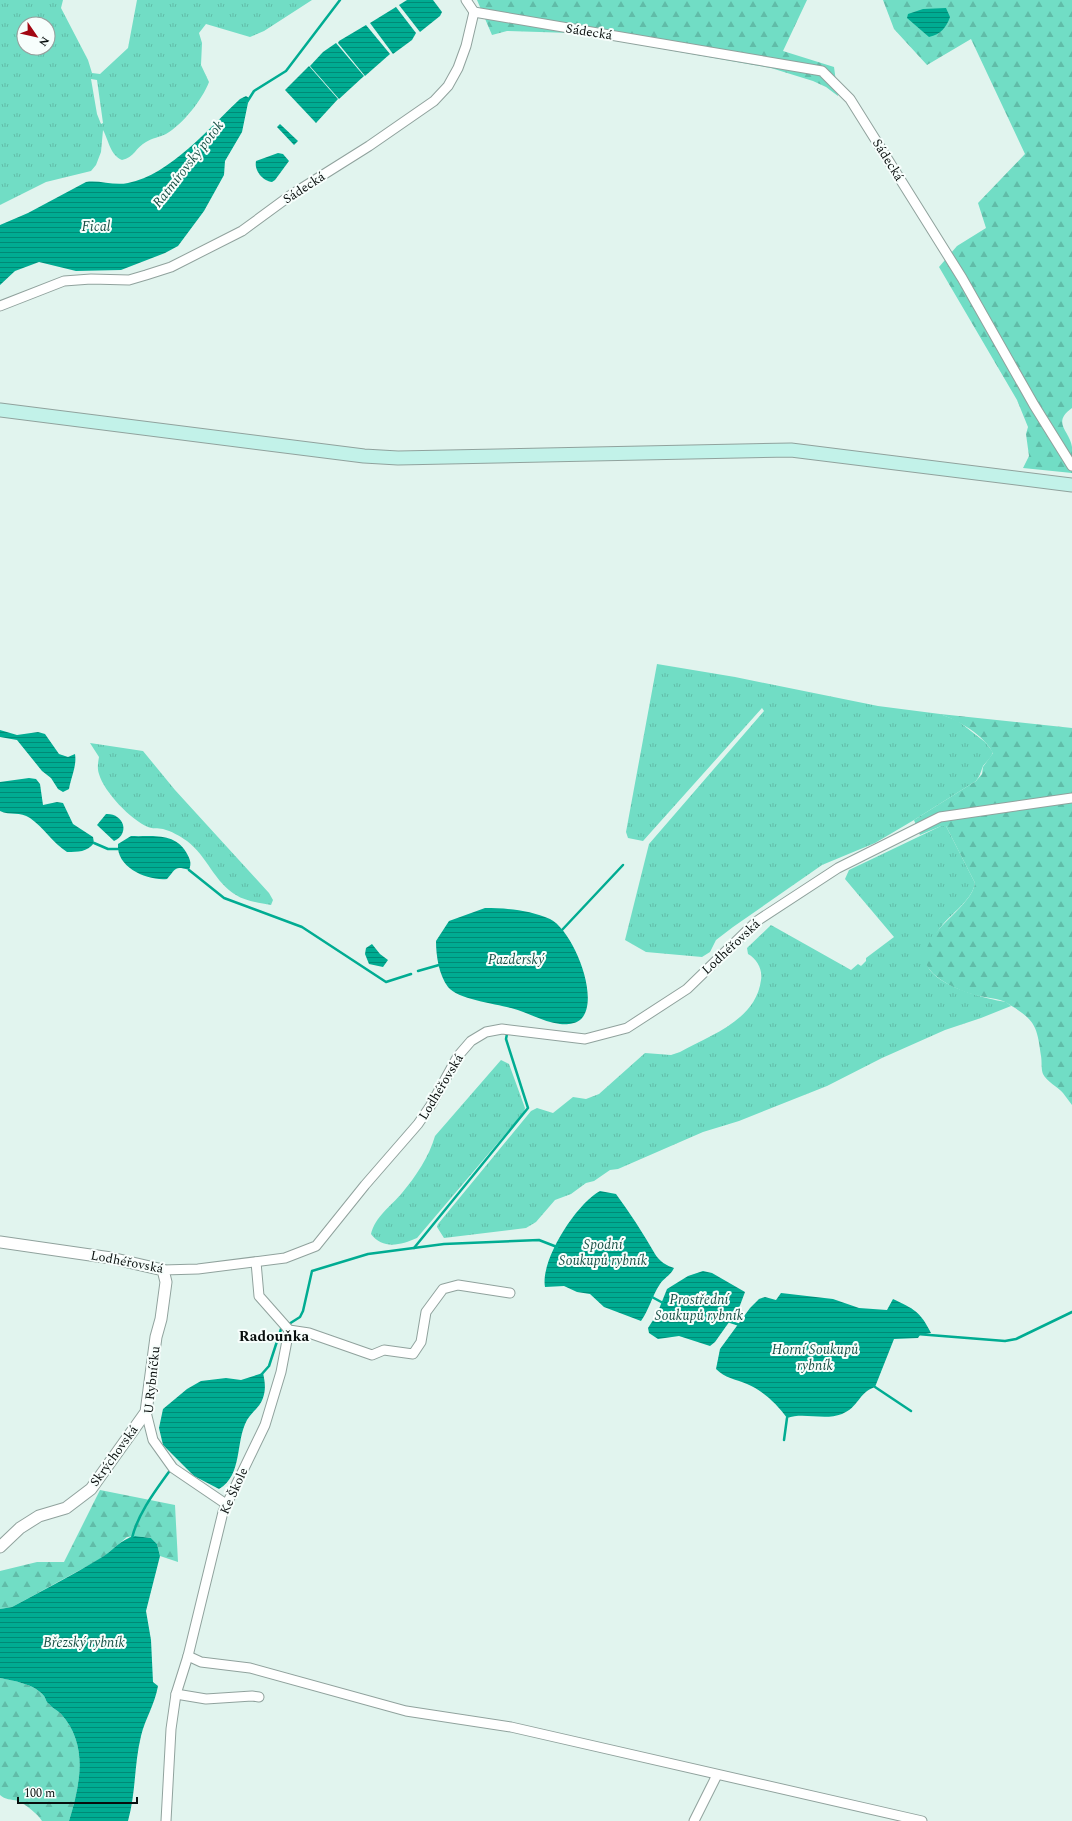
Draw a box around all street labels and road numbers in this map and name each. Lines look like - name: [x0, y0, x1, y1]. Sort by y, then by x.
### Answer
- street label: Sádecká: [564, 18, 614, 46]
- street label: Sádecká: [867, 135, 909, 186]
- street label: Sádecká: [279, 167, 330, 209]
- street label: Lodhéřovská: [697, 914, 765, 980]
- street label: Lodhéřovská: [413, 1050, 469, 1124]
- street label: Lodhéřovská: [89, 1245, 166, 1279]
- street label: U Rybníčku: [138, 1345, 166, 1415]
- street label: Skrýchovská: [85, 1421, 144, 1491]
- street label: Ke Škole: [215, 1464, 253, 1518]

